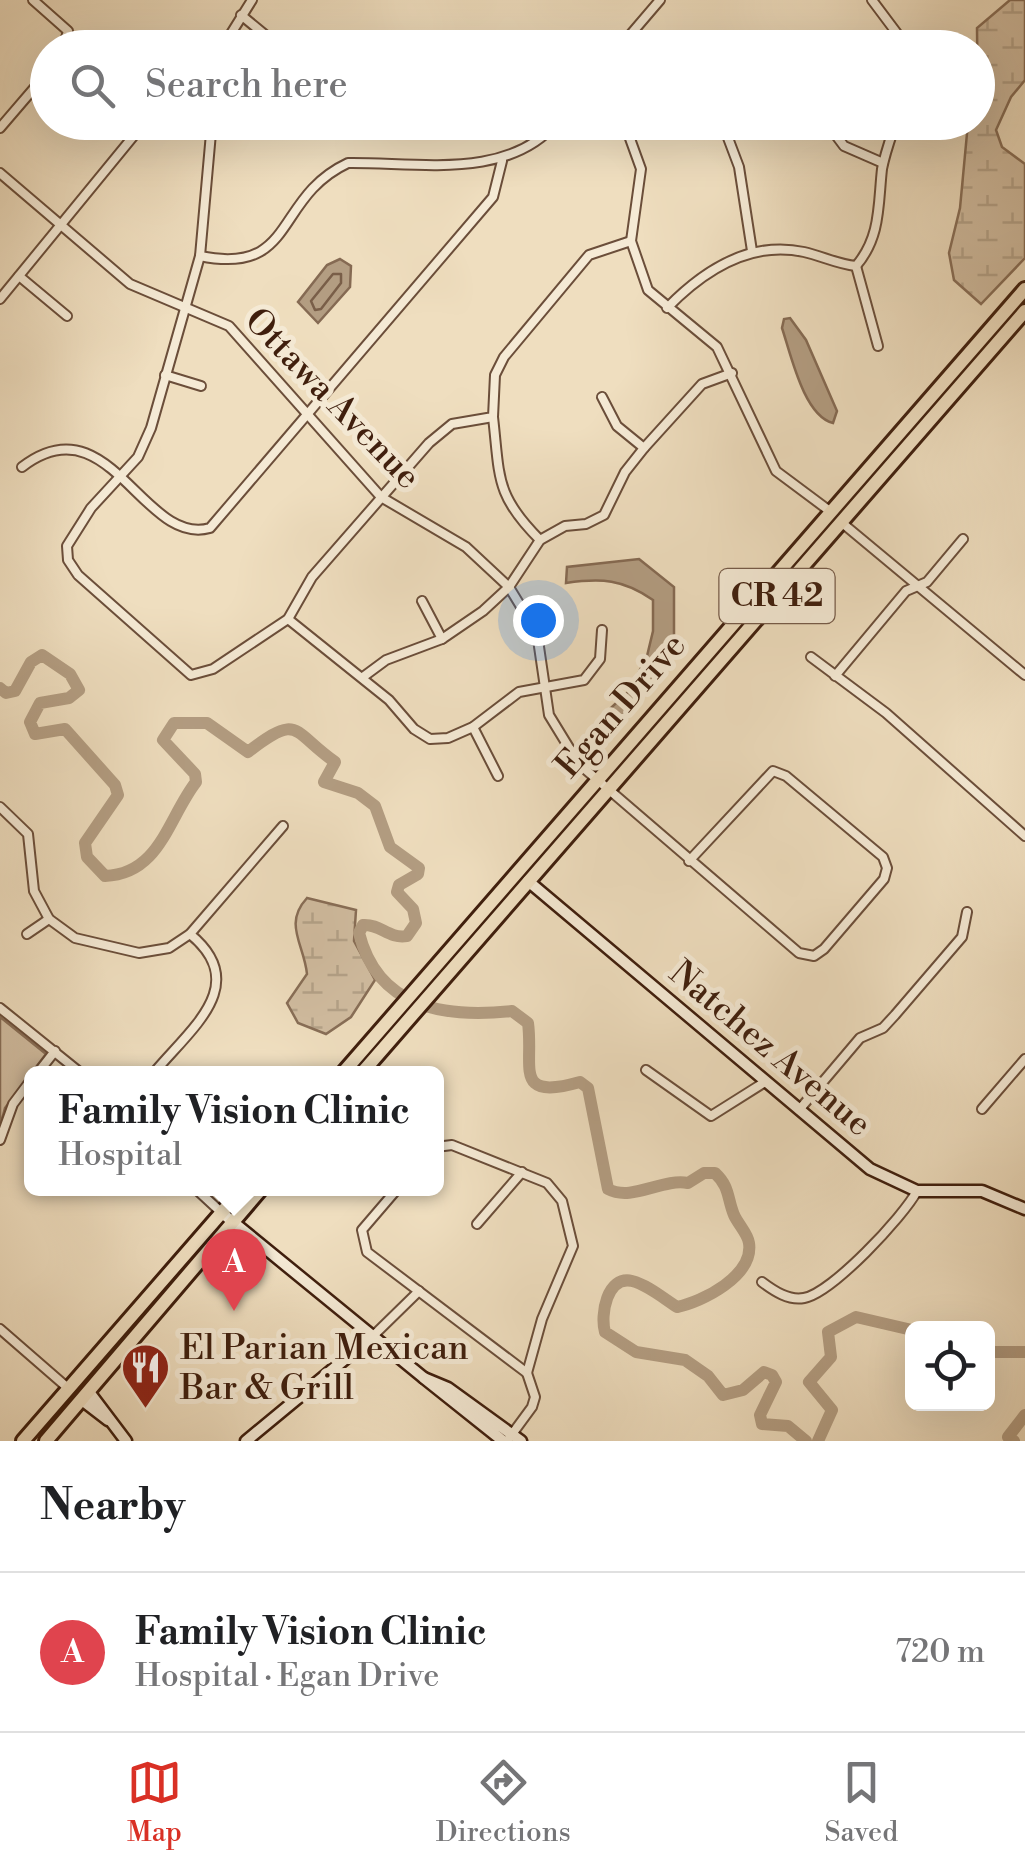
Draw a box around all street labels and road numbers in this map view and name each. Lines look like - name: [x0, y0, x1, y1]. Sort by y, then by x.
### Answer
- street label: Ottawa Avenue: [235, 300, 429, 498]
- road number: CR 42: [720, 569, 834, 623]
- street label: Egan Drive: [547, 625, 695, 787]
- street label: Natchez Avenue: [660, 952, 880, 1146]

